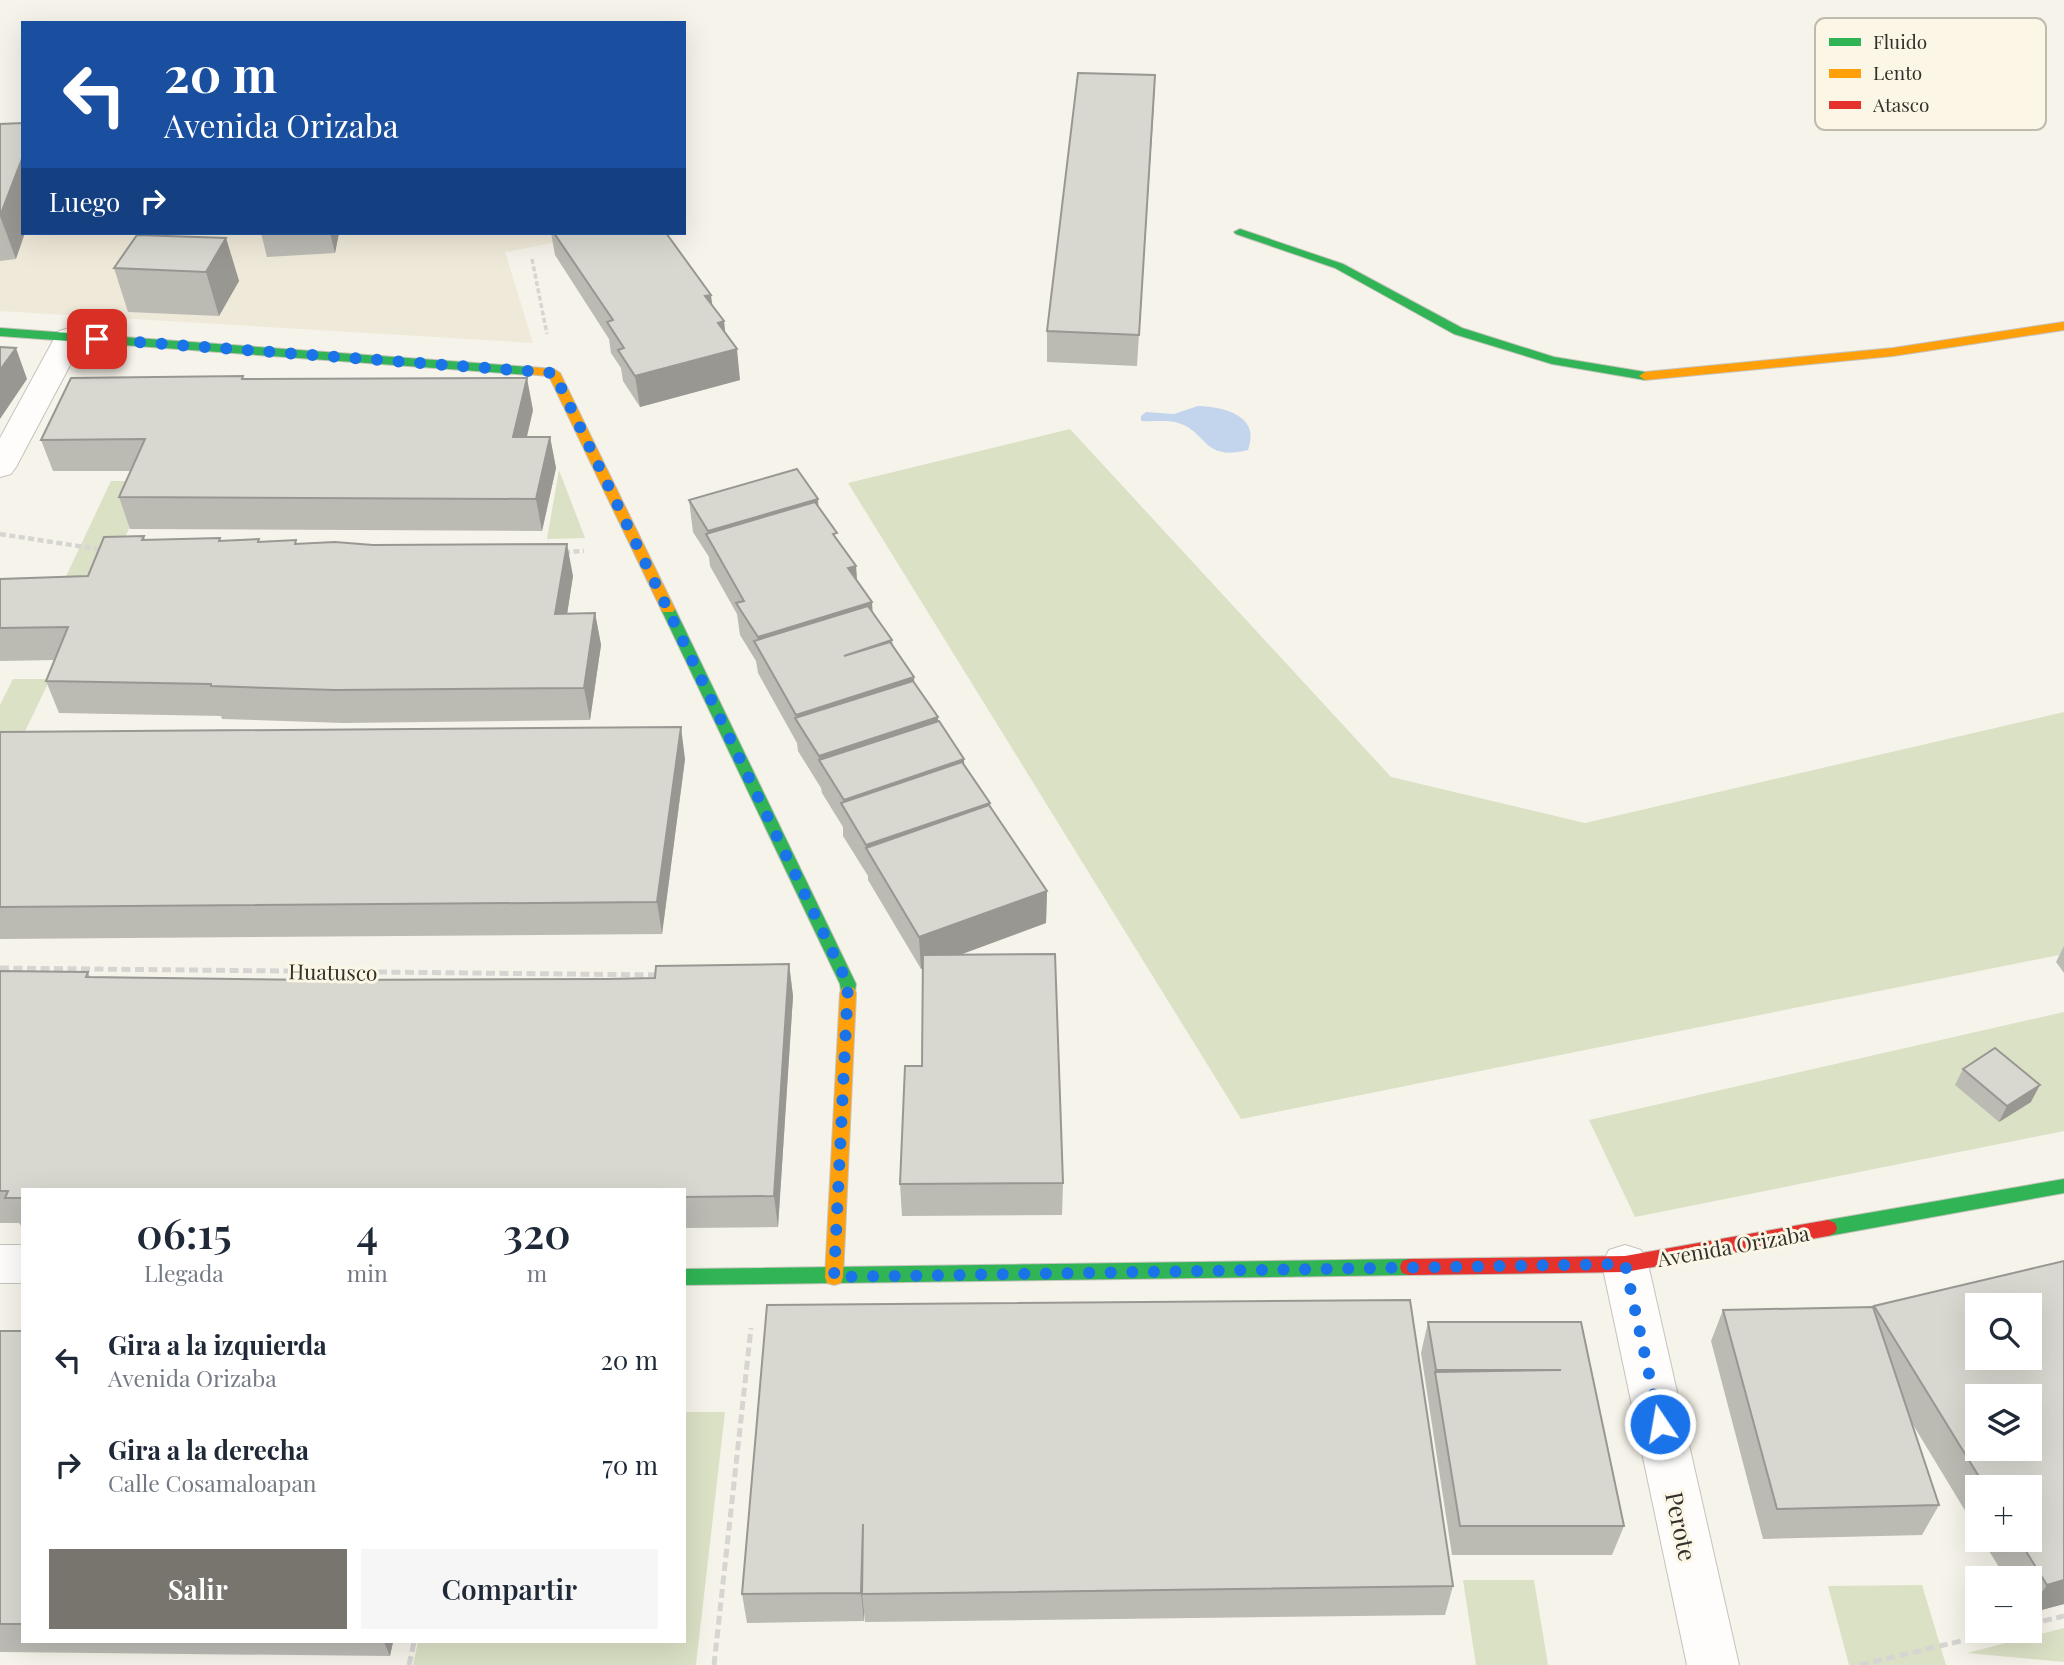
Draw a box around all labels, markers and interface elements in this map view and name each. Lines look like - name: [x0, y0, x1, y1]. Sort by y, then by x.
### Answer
- legend: [1815, 18, 2046, 130]
- text: Fluido: [1873, 28, 1927, 54]
- text: 20 m: [164, 40, 277, 105]
- icon: left: [49, 49, 140, 140]
- text: Lento: [1873, 59, 1922, 85]
- text: Atasco: [1872, 91, 1929, 117]
- text: Avenida Orizaba: [164, 103, 399, 146]
- icon: right: [134, 182, 172, 220]
- text: Luego: [49, 184, 120, 219]
- pin: [67, 309, 127, 369]
- icon: arrive: [78, 320, 116, 358]
- street label: Huatusco: [288, 956, 378, 986]
- text: 06:15: [136, 1204, 232, 1260]
- text: 4: [356, 1204, 378, 1260]
- text: 320: [503, 1204, 571, 1260]
- street label: Avenida Orizaba: [1654, 1218, 1812, 1272]
- text: Llegada: [144, 1257, 224, 1288]
- text: min: [347, 1257, 388, 1288]
- text: m: [527, 1257, 547, 1288]
- map controls: [1965, 1293, 2042, 1643]
- button: search: [1965, 1293, 2042, 1370]
- text: Gira a la izquierda: [108, 1327, 327, 1362]
- icon: left: [49, 1341, 87, 1379]
- text: 20 m: [600, 1342, 658, 1377]
- text: Avenida Orizaba: [108, 1362, 277, 1393]
- button: layers: [1965, 1384, 2042, 1461]
- position arrow: [1623, 1387, 1697, 1461]
- text: Gira a la derecha: [108, 1432, 309, 1467]
- icon: right: [49, 1446, 87, 1484]
- text: 70 m: [602, 1447, 658, 1482]
- text: Calle Cosamaloapan: [108, 1467, 317, 1498]
- button: +: [1965, 1475, 2042, 1552]
- street label: Perote: [1659, 1488, 1705, 1564]
- button: Salir: [49, 1549, 347, 1629]
- button: Compartir: [361, 1549, 658, 1629]
- button: −: [1965, 1566, 2042, 1643]

